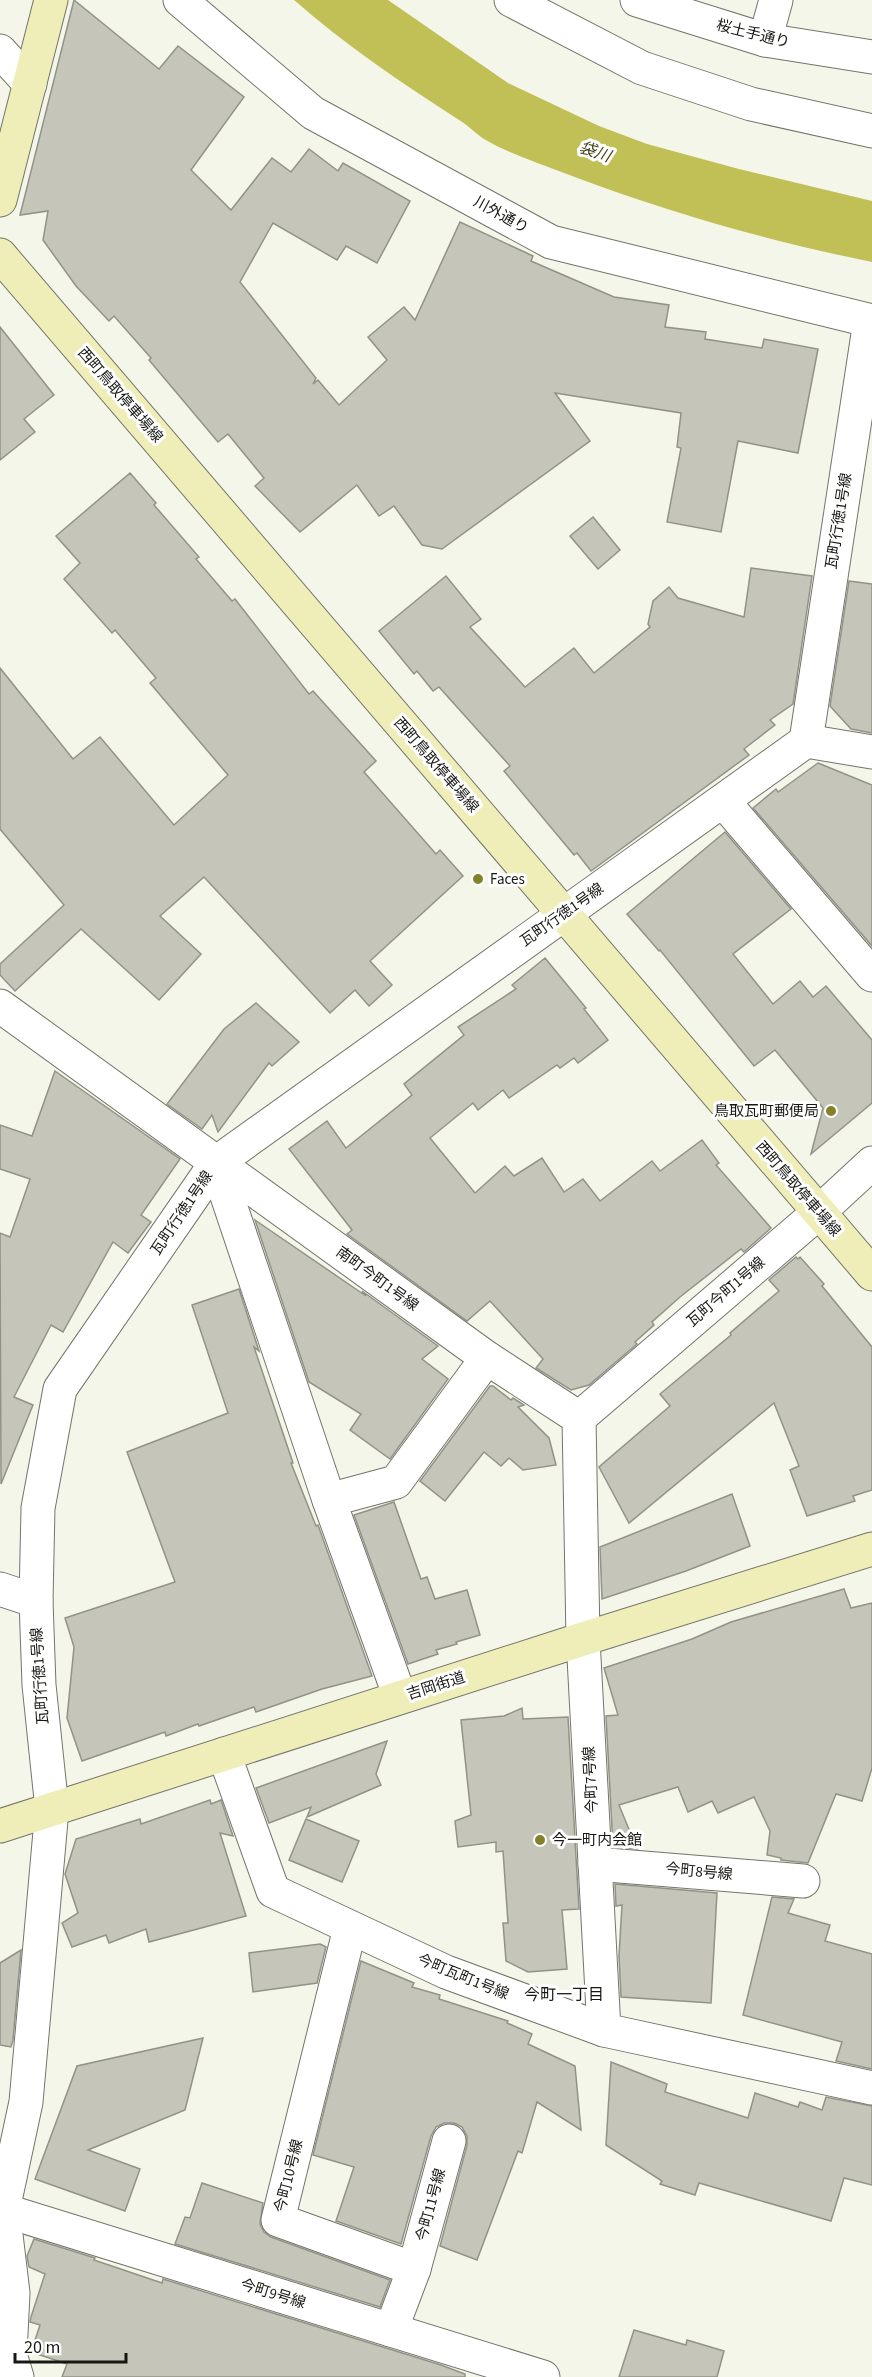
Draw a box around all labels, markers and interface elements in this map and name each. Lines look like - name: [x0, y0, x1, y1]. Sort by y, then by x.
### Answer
- street label: 桜土手通り: [714, 15, 792, 53]
- water label: 袋川: [576, 136, 616, 168]
- street label: 川外通り: [470, 191, 532, 239]
- street label: 西町鳥取停車場線: [73, 343, 167, 447]
- street label: 瓦町行徳1号線: [821, 471, 857, 571]
- street label: 西町鳥取停車場線: [389, 713, 483, 817]
- place label: Faces: [490, 869, 525, 890]
- marker: Faces: [471, 872, 485, 886]
- street label: 瓦町行徳1号線: [516, 878, 608, 952]
- place label: 鳥取瓦町郵便局: [714, 1101, 819, 1122]
- marker: 鳥取瓦町郵便局: [824, 1104, 838, 1118]
- street label: 西町鳥取停車場線: [751, 1137, 845, 1241]
- street label: 瓦町行徳1号線: [146, 1167, 218, 1259]
- street label: 南町今町1号線: [331, 1242, 423, 1316]
- street label: 瓦町今町1号線: [682, 1252, 770, 1332]
- street label: 瓦町行徳1号線: [26, 1627, 54, 1725]
- street label: 吉岡街道: [404, 1667, 468, 1705]
- street label: 今町7号線: [579, 1746, 603, 1814]
- place label: 今一町内会館: [552, 1830, 642, 1851]
- marker: 今一町内会館: [533, 1833, 547, 1847]
- street label: 今町8号線: [664, 1859, 734, 1885]
- street label: 今町瓦町1号線: [414, 1949, 512, 2005]
- district label: 今町一丁目: [524, 1984, 604, 2006]
- street label: 今町10号線: [270, 2137, 308, 2215]
- street label: 今町11号線: [411, 2166, 451, 2244]
- street label: 今町9号線: [238, 2274, 308, 2314]
- scale bar: [15, 2326, 126, 2364]
- text: 20 m: [24, 2335, 60, 2360]

